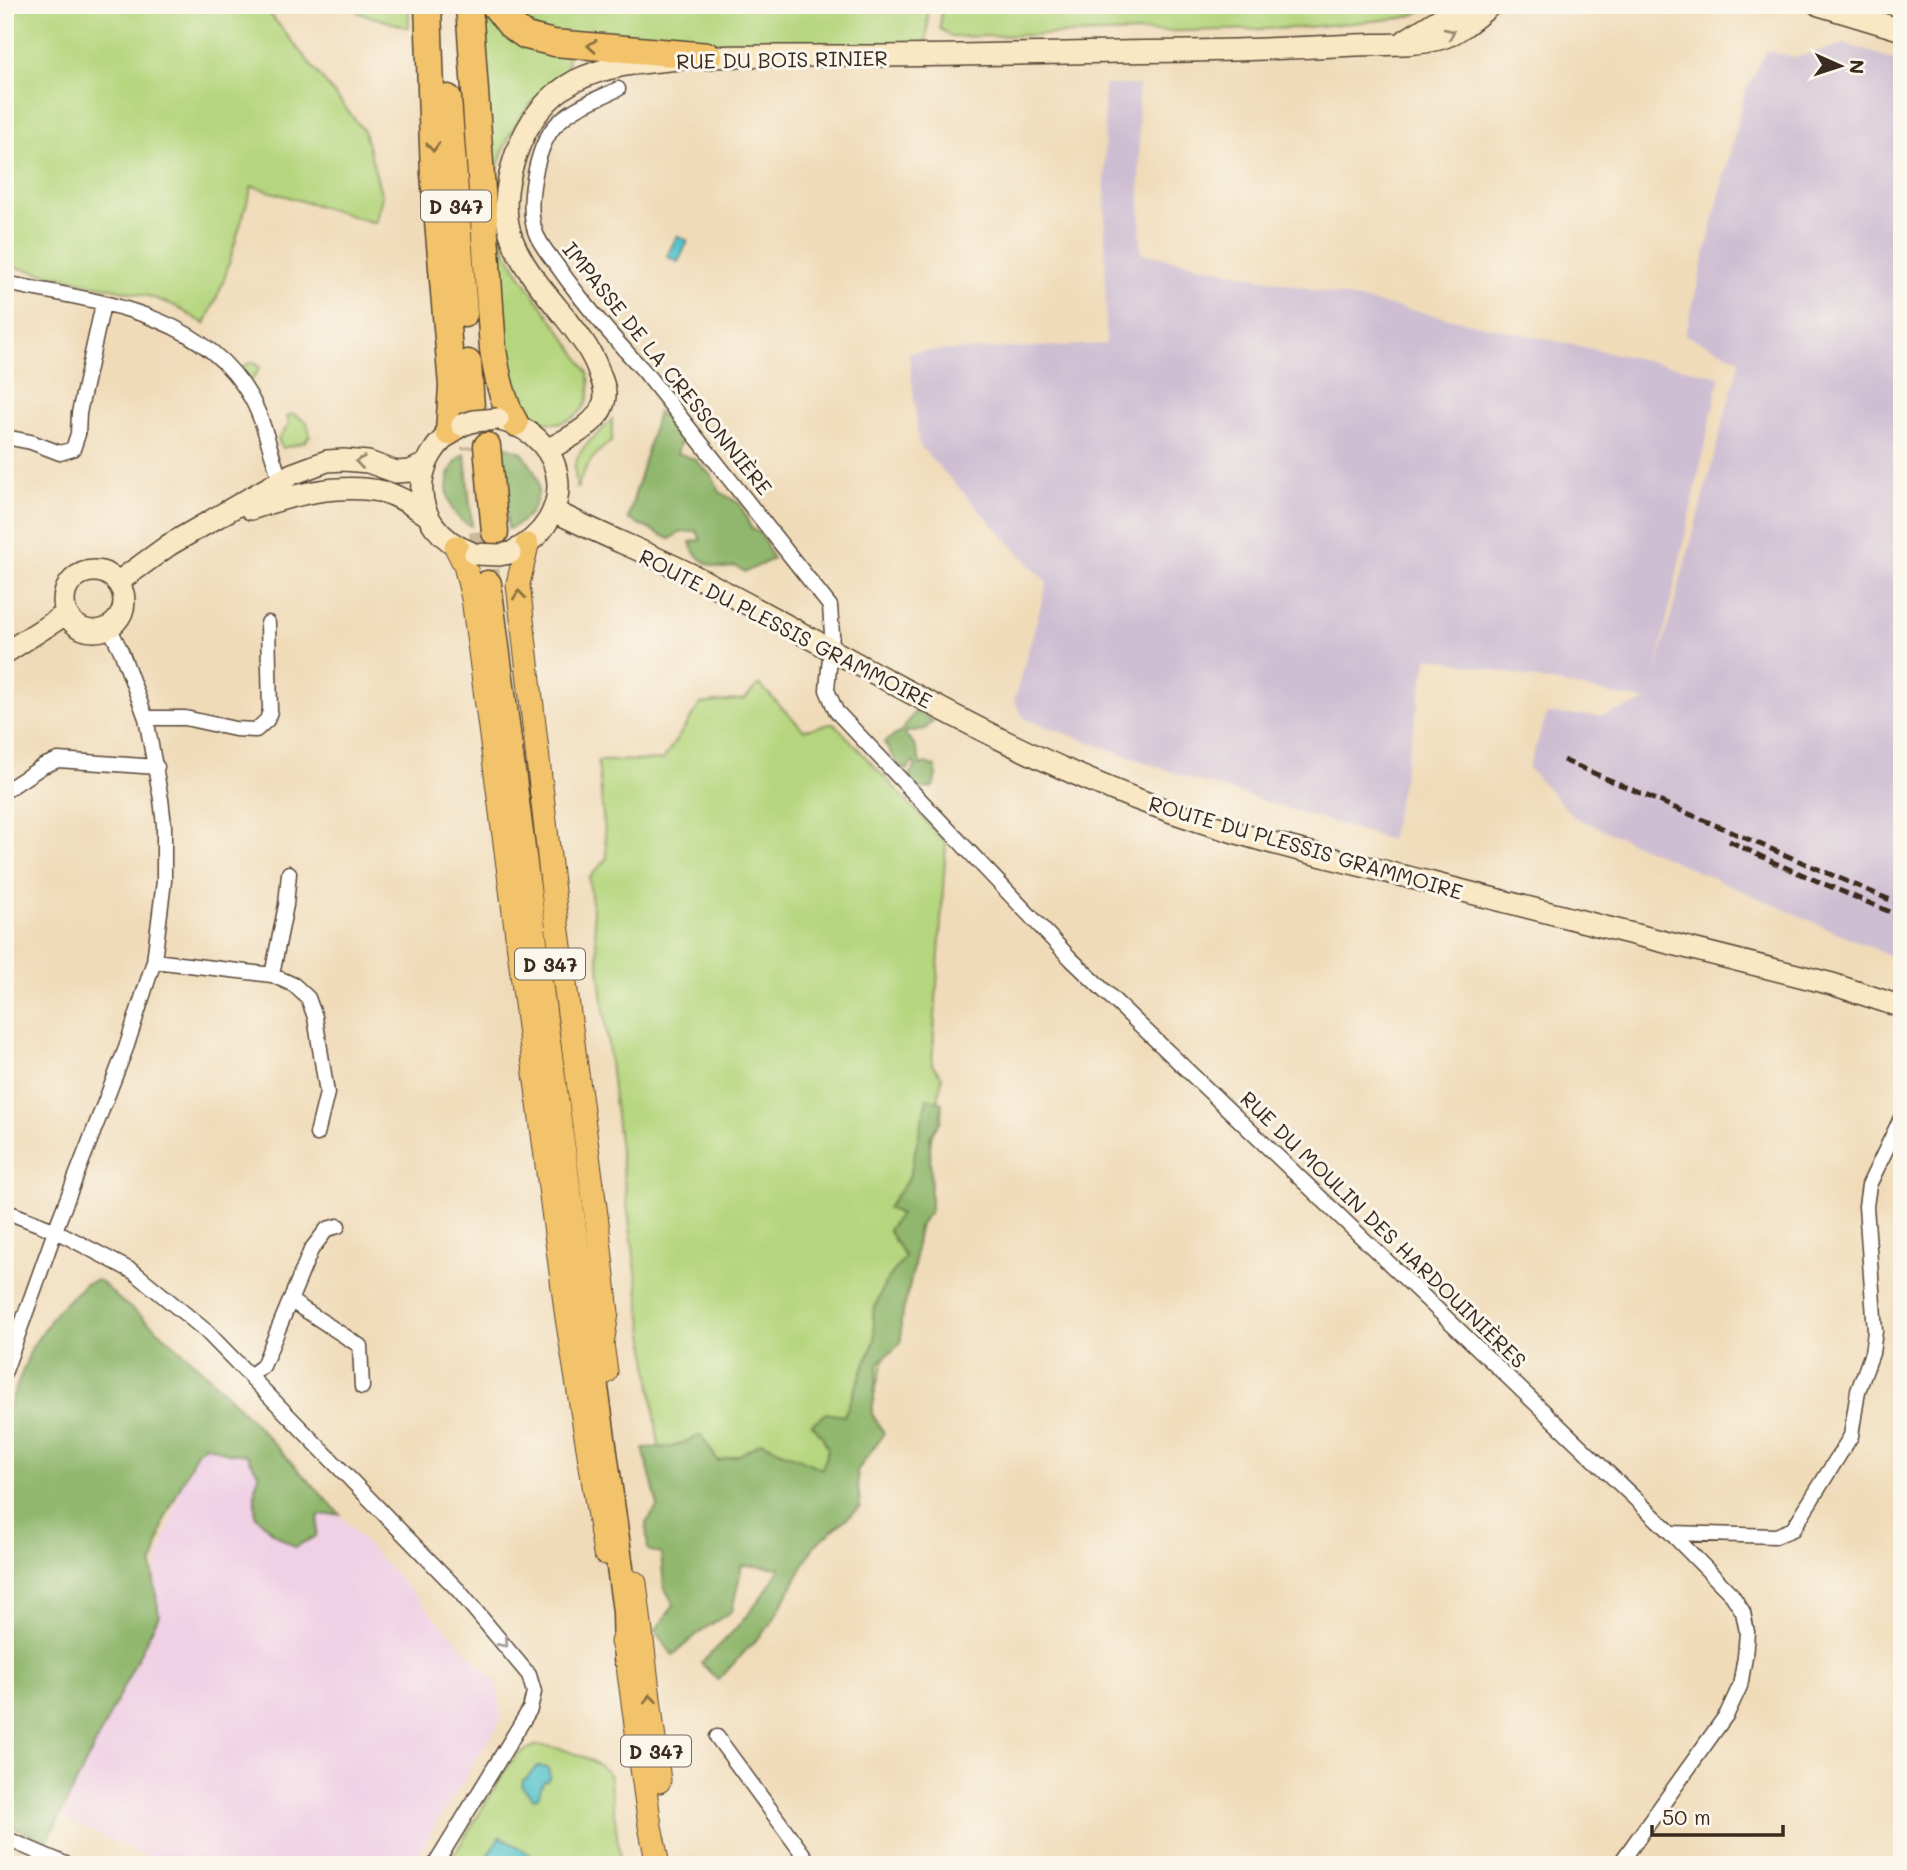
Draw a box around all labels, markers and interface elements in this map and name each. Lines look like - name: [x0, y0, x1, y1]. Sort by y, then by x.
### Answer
- one-way arrow: [1442, 28, 1455, 42]
- north arrow: [1806, 32, 1876, 102]
- one-way arrow: [586, 38, 597, 53]
- street label: RUE DU BOIS RINIER: [676, 44, 888, 74]
- text: N: [1845, 59, 1870, 75]
- one-way arrow: [425, 142, 440, 153]
- road number: D 347: [421, 190, 491, 222]
- street label: IMPASSE DE LA CRESSONNIÈRE: [557, 236, 779, 500]
- one-way arrow: [354, 454, 366, 469]
- street label: ROUTE DU PLESSIS GRAMMOIRE: [635, 542, 937, 714]
- one-way arrow: [512, 590, 527, 601]
- street label: ROUTE DU PLESSIS GRAMMOIRE: [1146, 789, 1466, 905]
- road number: D 347: [515, 948, 585, 980]
- street label: RUE DU MOULIN DES HARDOUINIÈRES: [1235, 1085, 1533, 1373]
- one-way arrow: [496, 1634, 508, 1647]
- one-way arrow: [642, 1693, 657, 1705]
- road number: D 347: [621, 1736, 691, 1766]
- scale bar: [1652, 1793, 1783, 1837]
- text: 50 m: [1662, 1803, 1711, 1830]

